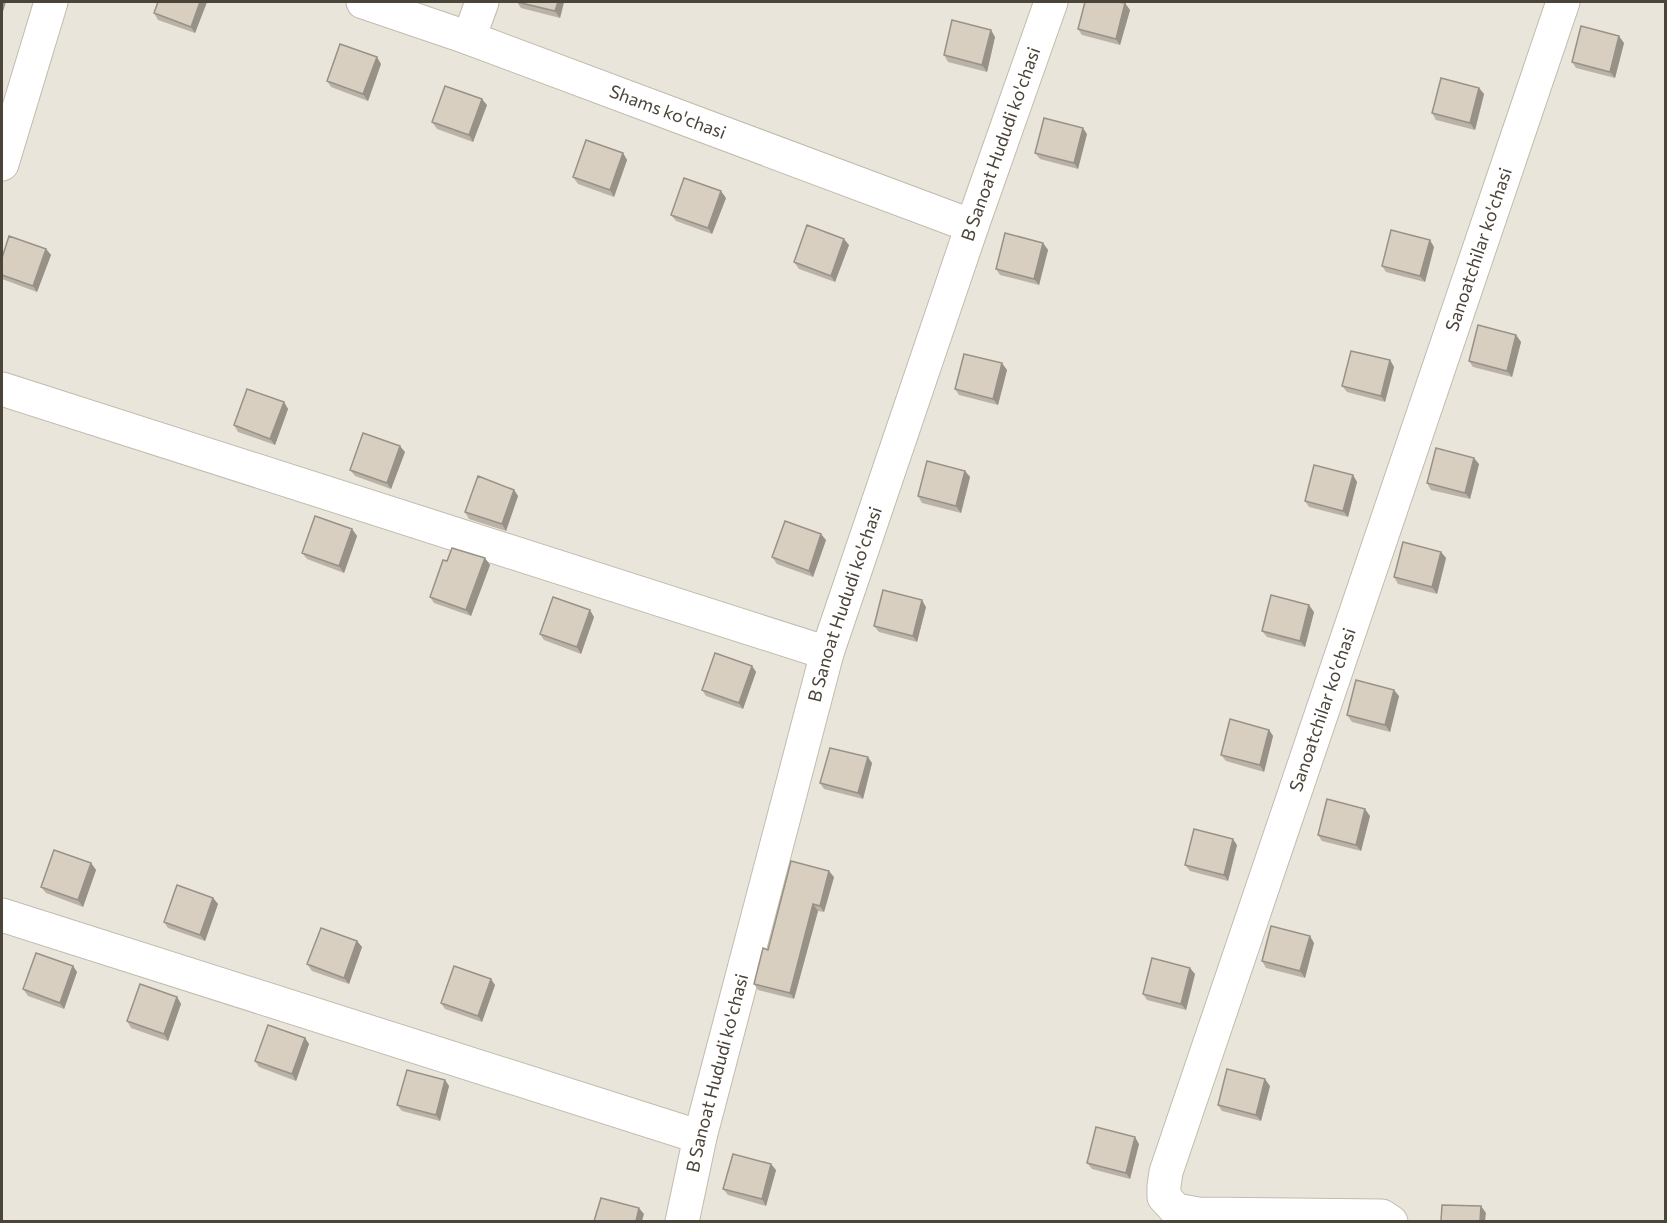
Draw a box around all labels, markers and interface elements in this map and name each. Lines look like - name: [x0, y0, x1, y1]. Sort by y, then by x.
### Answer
- street label: B Sanoat Hududi ko'chasi: [956, 44, 1044, 244]
- street label: Shams ko'chasi: [607, 79, 729, 143]
- street label: Sanoatchilar ko'chasi: [1440, 165, 1516, 334]
- street label: B Sanoat Hududi ko'chasi: [803, 503, 886, 704]
- street label: Sanoatchilar ko'chasi: [1284, 625, 1360, 794]
- street label: B Sanoat Hududi ko'chasi: [681, 971, 752, 1174]

